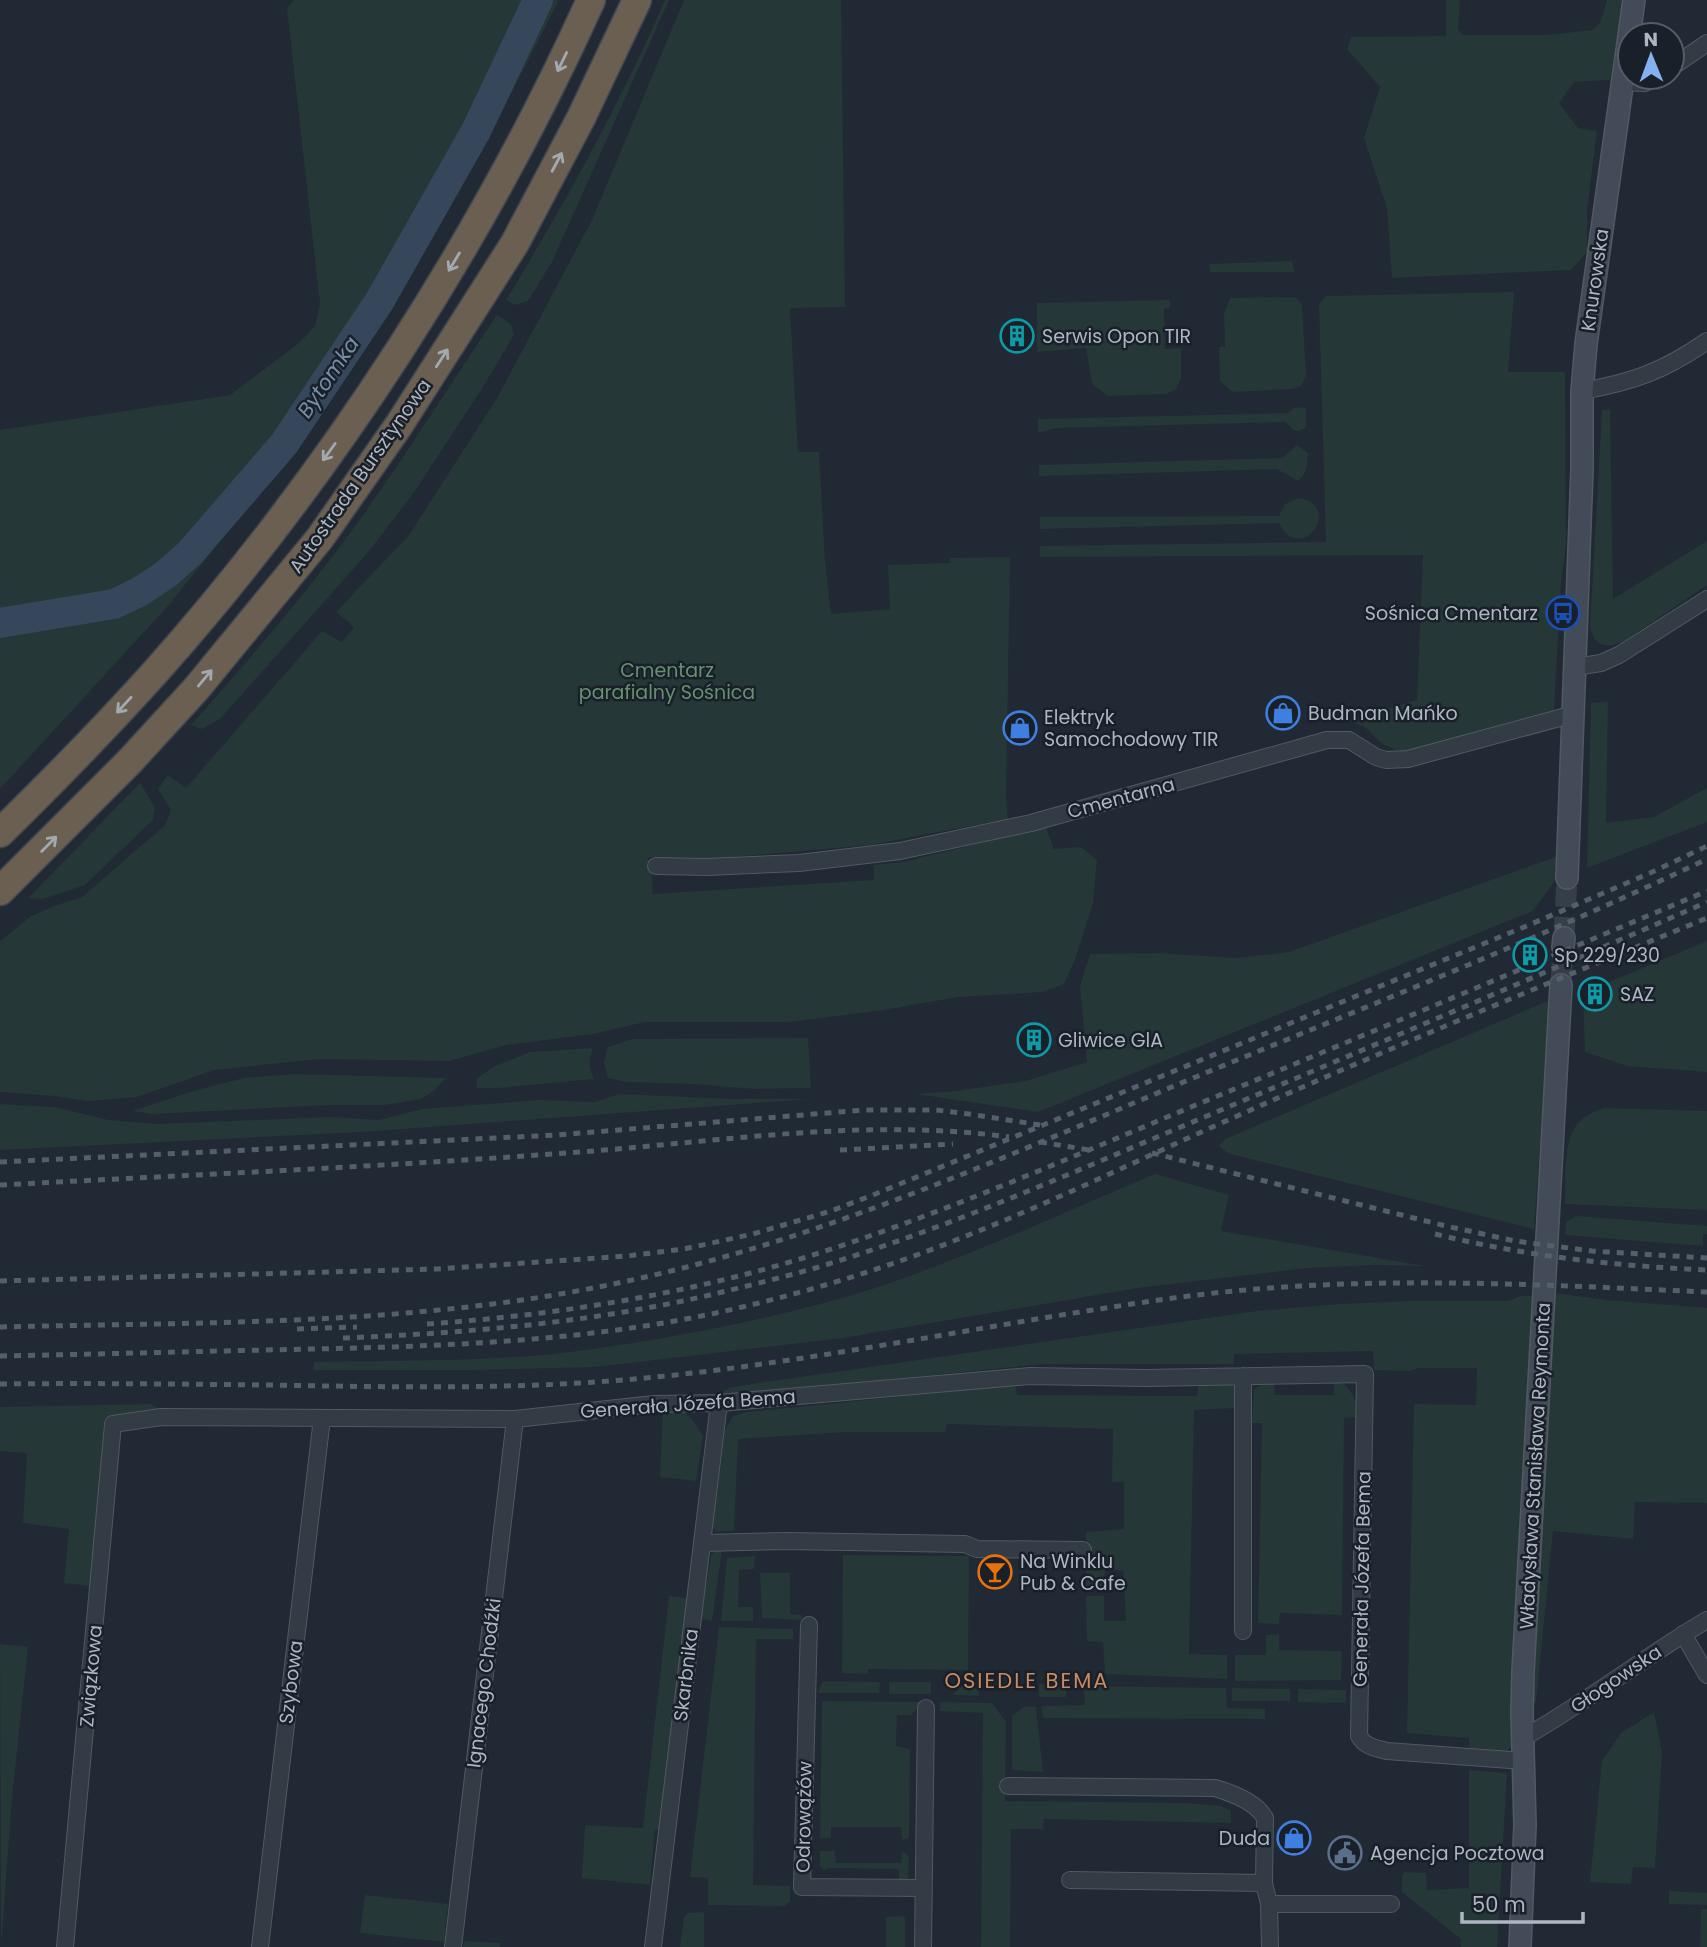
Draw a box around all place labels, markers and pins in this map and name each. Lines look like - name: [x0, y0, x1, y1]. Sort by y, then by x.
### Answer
- building icon: Serwis Opon TIR: [998, 317, 1036, 355]
- place label: Serwis Opon TIR: [1042, 323, 1191, 350]
- bus stop icon: Sośnica Cmentarz: [1544, 594, 1582, 632]
- place label: Sośnica Cmentarz: [1365, 600, 1538, 627]
- shop icon: Budman Mańko: [1264, 694, 1302, 732]
- place label: Budman Mańko: [1308, 700, 1458, 727]
- place label: Elektryk Samochodowy TIR: [1044, 704, 1218, 753]
- shop icon: Elektryk Samochodowy TIR: [1001, 709, 1039, 747]
- building icon: Sp 229/230: [1511, 936, 1549, 974]
- place label: Sp 229/230: [1554, 942, 1660, 969]
- building icon: SAZ: [1576, 975, 1614, 1013]
- place label: SAZ: [1620, 981, 1654, 1008]
- building icon: Gliwice GlA: [1015, 1021, 1053, 1059]
- place label: Gliwice GlA: [1058, 1027, 1163, 1054]
- place label: Na Winklu Pub & Cafe: [1020, 1548, 1126, 1597]
- bar icon: Na Winklu Pub & Cafe: [976, 1553, 1014, 1591]
- shop icon: Duda: [1275, 1819, 1313, 1857]
- place label: Duda: [1219, 1825, 1270, 1852]
- public building icon: Agencja Pocztowa: [1326, 1834, 1364, 1872]
- place label: Agencja Pocztowa: [1370, 1840, 1545, 1867]

